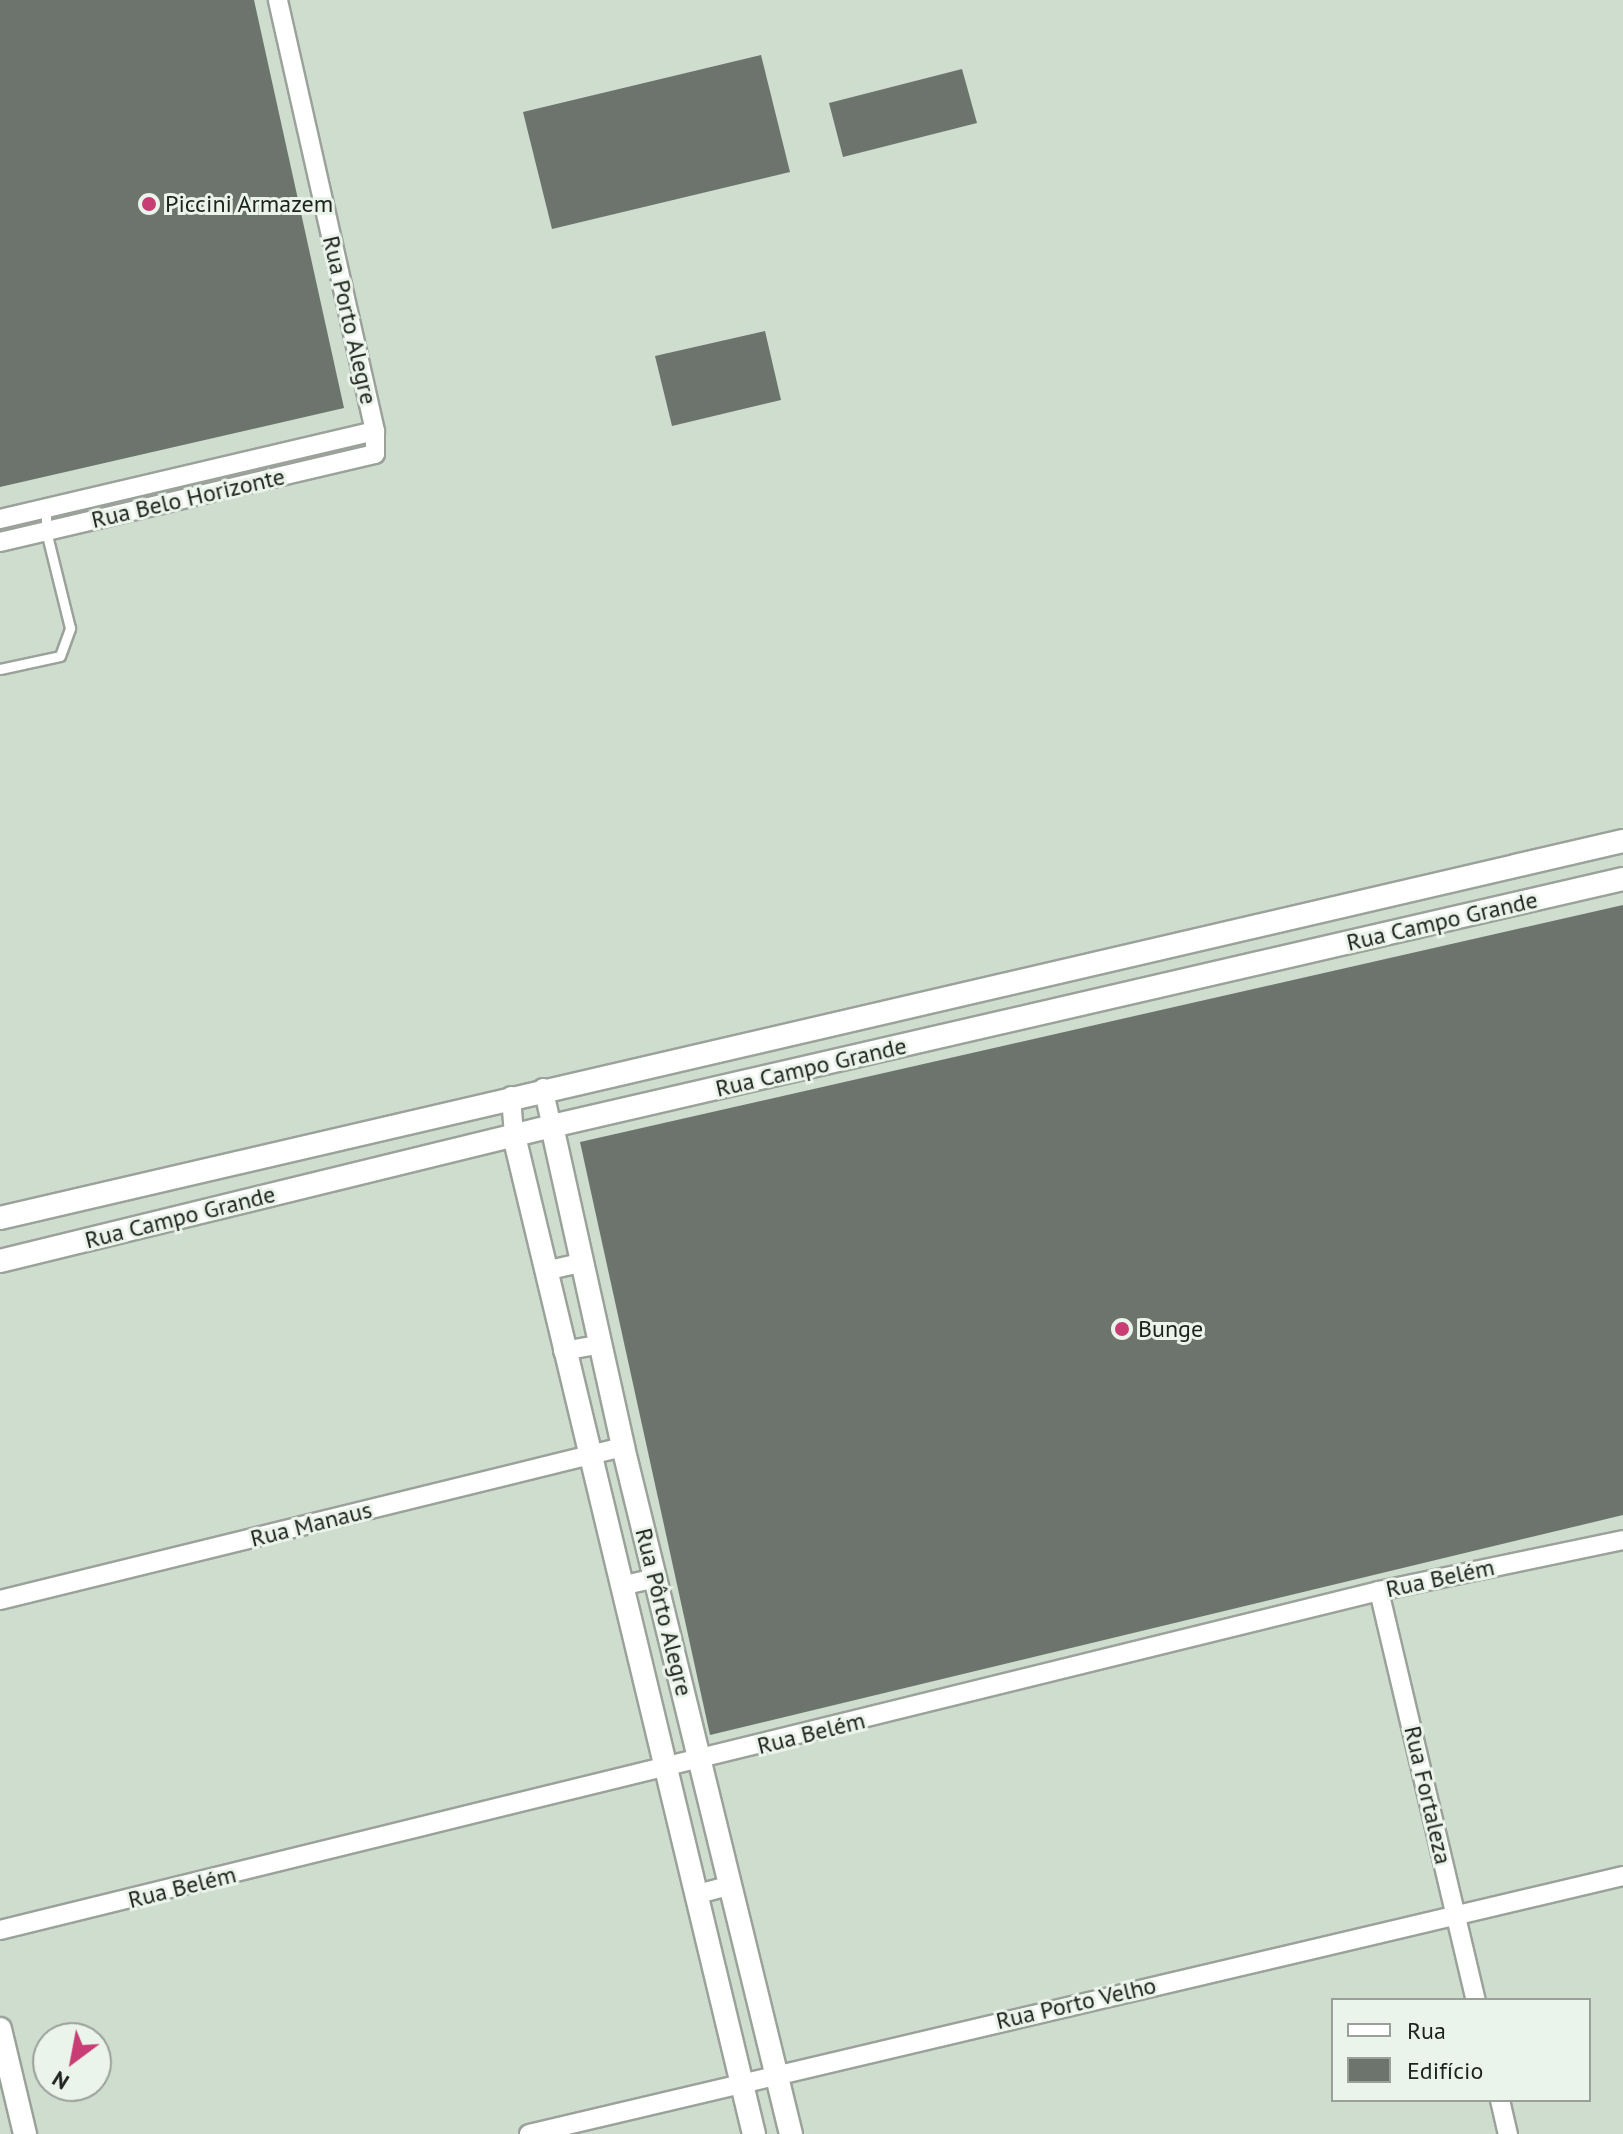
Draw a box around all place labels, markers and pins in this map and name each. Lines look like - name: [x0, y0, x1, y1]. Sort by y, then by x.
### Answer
- place label: Piccini Armazem: [165, 190, 334, 218]
- marker: Piccini Armazem: [140, 195, 158, 213]
- place label: Bunge: [1138, 1315, 1203, 1343]
- marker: Bunge: [1113, 1320, 1131, 1338]

